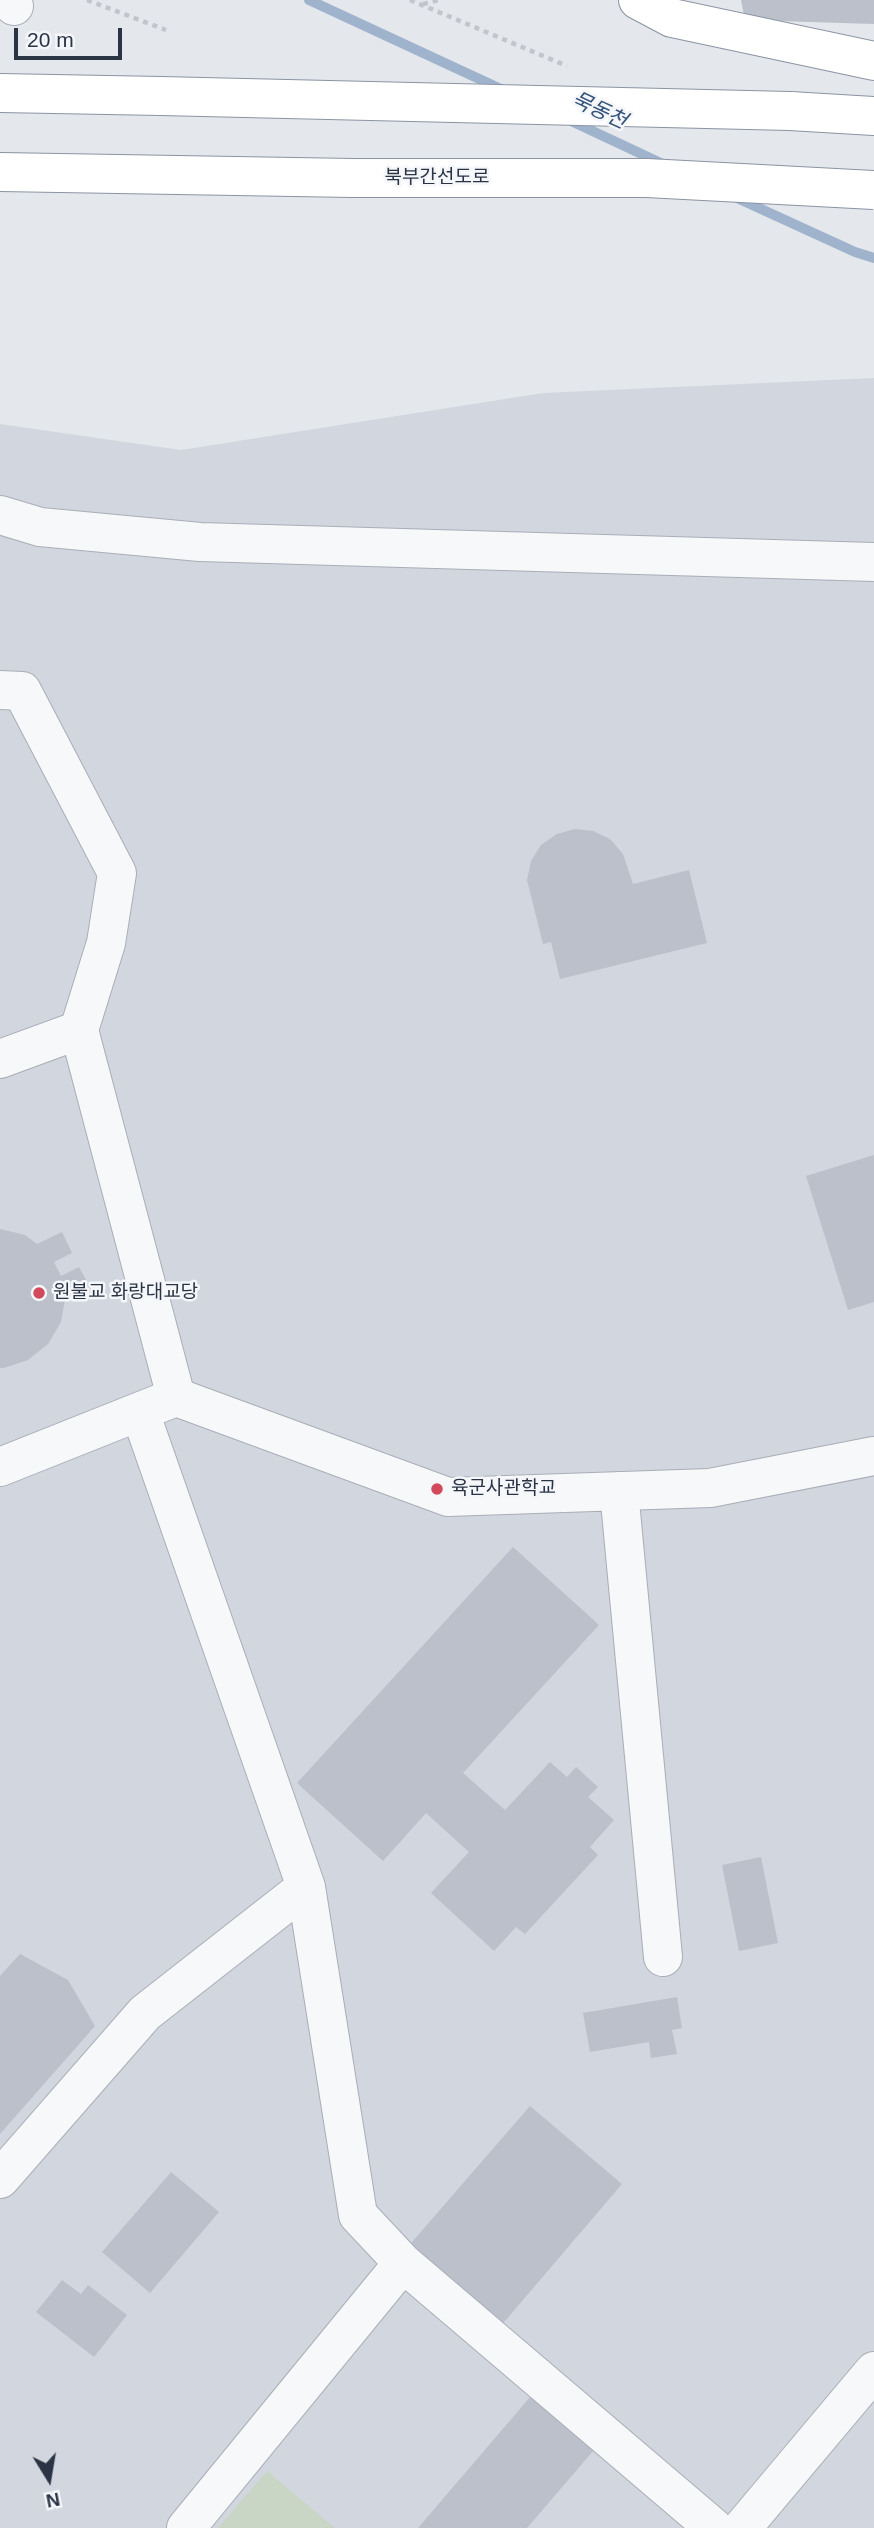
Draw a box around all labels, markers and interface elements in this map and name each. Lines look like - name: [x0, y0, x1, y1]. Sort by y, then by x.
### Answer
- scale bar: [18, 14, 126, 58]
- text: 20 m: [27, 28, 74, 51]
- water label: 묵동천: [567, 87, 631, 135]
- street label: 북부간선도로: [385, 167, 489, 189]
- place label: 원불교 화랑대교당: [53, 1282, 198, 1304]
- marker: 원불교 화랑대교당: [31, 1285, 47, 1301]
- place label: 육군사관학교: [451, 1478, 556, 1500]
- marker: 육군사관학교: [429, 1481, 445, 1497]
- north arrow: [14, 2444, 84, 2514]
- text: N: [44, 2488, 62, 2512]

